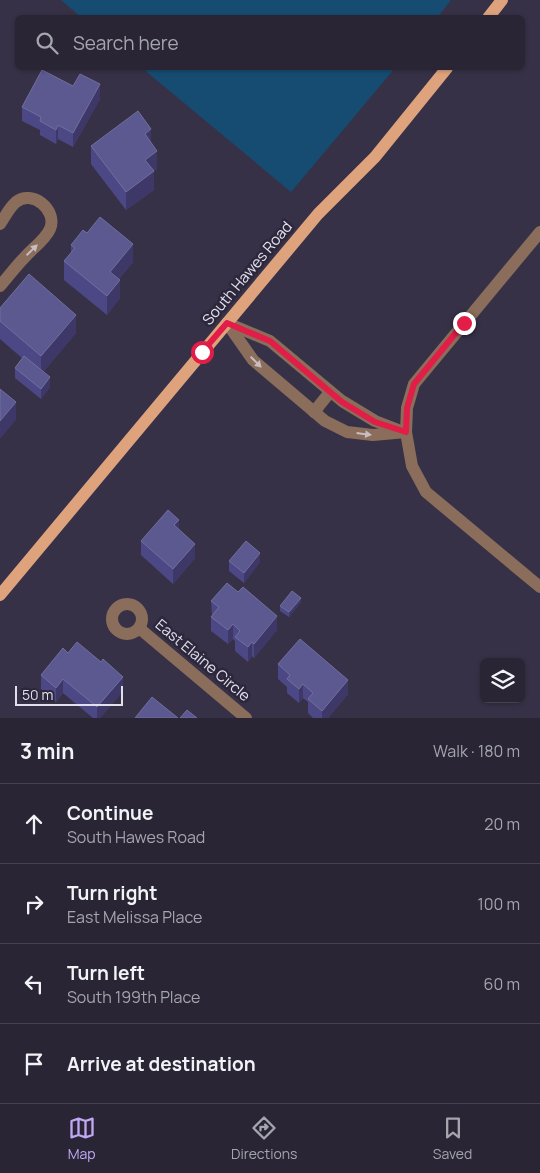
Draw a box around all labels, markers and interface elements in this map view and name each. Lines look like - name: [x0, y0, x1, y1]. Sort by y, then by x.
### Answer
- search box: [15, 15, 525, 70]
- icon: search: [33, 29, 61, 57]
- text: Search here: [73, 30, 179, 56]
- street label: South Hawes Road: [197, 217, 297, 329]
- one-way arrow: [26, 244, 38, 256]
- route end: [453, 312, 476, 335]
- route start: [191, 341, 214, 364]
- one-way arrow: [250, 355, 262, 367]
- one-way arrow: [357, 430, 373, 438]
- street label: East Elaine Circle: [151, 614, 255, 706]
- map controls: [480, 658, 525, 703]
- button: layers: [480, 658, 525, 703]
- scale bar: [15, 683, 122, 706]
- text: 50 m: [22, 685, 53, 704]
- text: 3 min: [20, 737, 74, 765]
- text: Walk · 180 m: [433, 740, 520, 762]
- text: Continue: [67, 800, 153, 826]
- icon: ahead: [20, 810, 48, 838]
- text: 20 m: [484, 813, 520, 835]
- text: South Hawes Road: [67, 826, 205, 848]
- text: Turn right: [67, 880, 157, 906]
- icon: right: [20, 890, 48, 918]
- text: 100 m: [477, 893, 520, 915]
- text: East Melissa Place: [67, 906, 202, 928]
- text: Turn left: [67, 960, 145, 986]
- icon: left: [20, 970, 48, 998]
- text: 60 m: [484, 973, 520, 995]
- text: South 199th Place: [67, 986, 200, 1008]
- icon: arrive: [20, 1050, 48, 1078]
- text: Arrive at destination: [67, 1051, 256, 1077]
- tab: Map: [68, 1114, 96, 1163]
- tab: Directions: [231, 1114, 297, 1163]
- tab: Saved: [433, 1114, 472, 1163]

